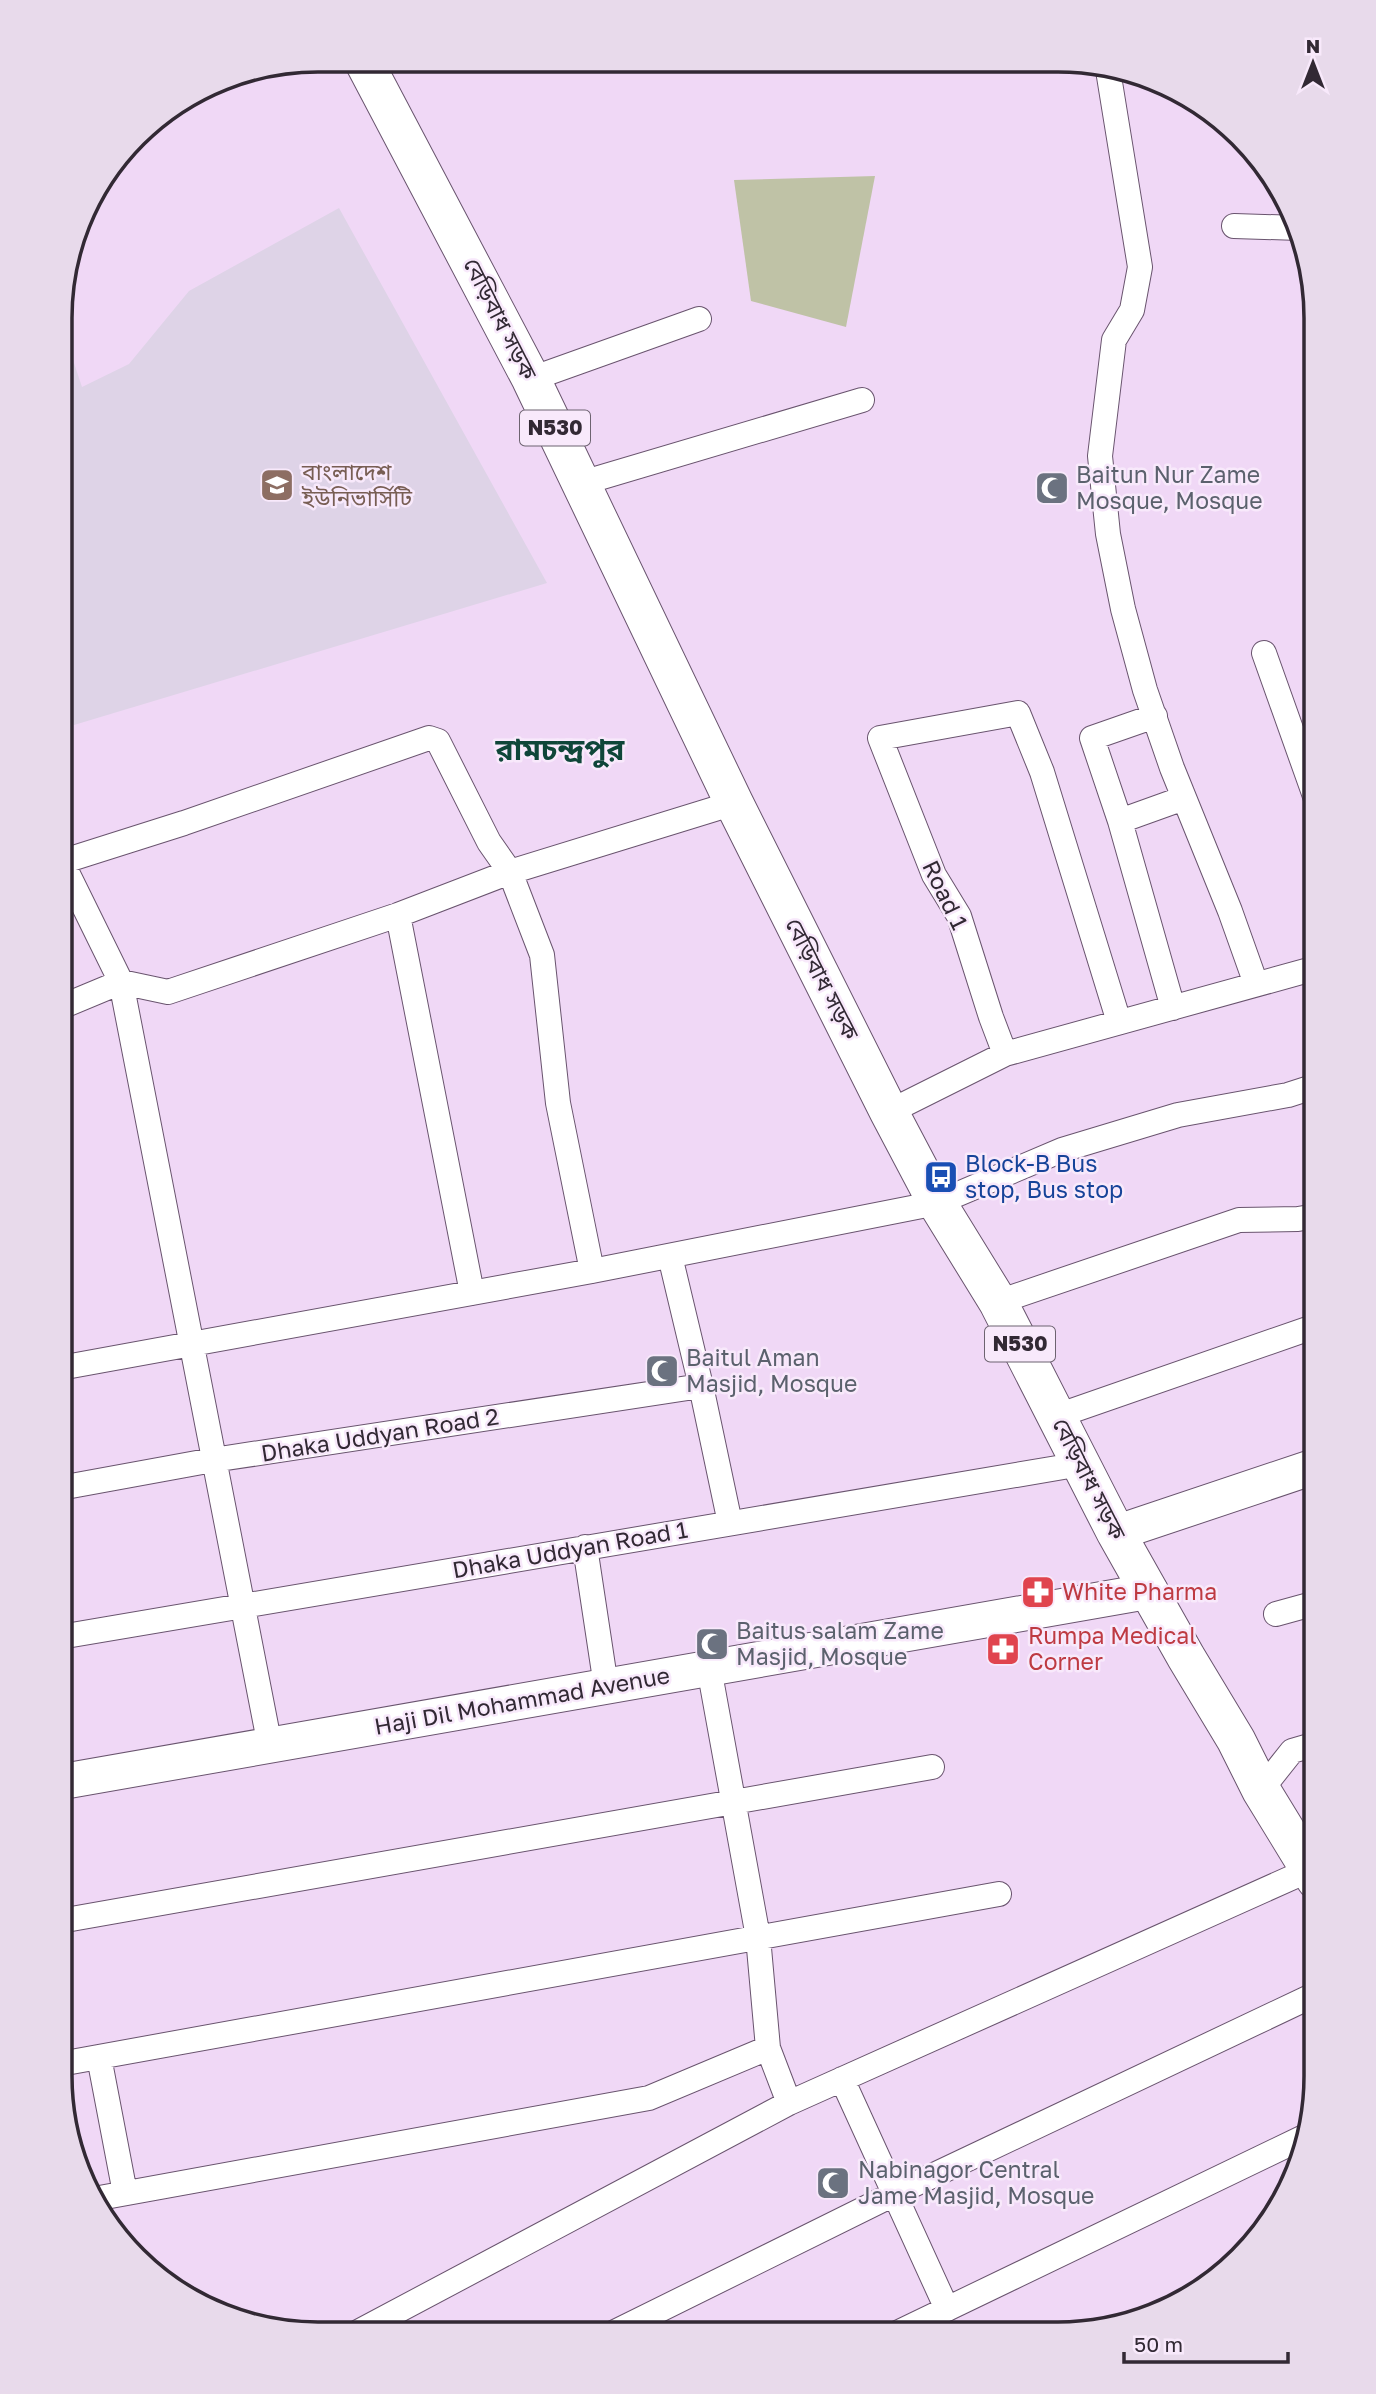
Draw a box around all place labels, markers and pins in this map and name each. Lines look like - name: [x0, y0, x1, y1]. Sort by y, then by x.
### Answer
- place label: বাংলাদেশ ইউনিভার্সিটি: [301, 457, 412, 511]
- place label: Baitun Nur Zame Mosque, Mosque: [1076, 460, 1263, 514]
- school or university icon: বাংলাদেশ ইউনিভার্সিটি: [258, 466, 296, 504]
- mosque icon: Baitun Nur Zame Mosque, Mosque: [1033, 469, 1071, 507]
- place label: Block-B Bus stop, Bus stop: [965, 1149, 1123, 1203]
- bus stop icon: Block-B Bus stop, Bus stop: [922, 1158, 960, 1196]
- place label: Baitul Aman Masjid, Mosque: [686, 1343, 857, 1397]
- mosque icon: Baitul Aman Masjid, Mosque: [643, 1352, 681, 1390]
- pharmacy icon: White Pharma: [1019, 1573, 1057, 1611]
- place label: White Pharma: [1062, 1577, 1217, 1605]
- place label: Baitus salam Zame Masjid, Mosque: [736, 1616, 944, 1670]
- place label: Rumpa Medical Corner: [1028, 1621, 1197, 1675]
- mosque icon: Baitus salam Zame Masjid, Mosque: [693, 1625, 731, 1663]
- pharmacy icon: Rumpa Medical Corner: [984, 1630, 1022, 1668]
- place label: Nabinagor Central Jame Masjid, Mosque: [858, 2155, 1094, 2209]
- mosque icon: Nabinagor Central Jame Masjid, Mosque: [814, 2164, 852, 2202]

